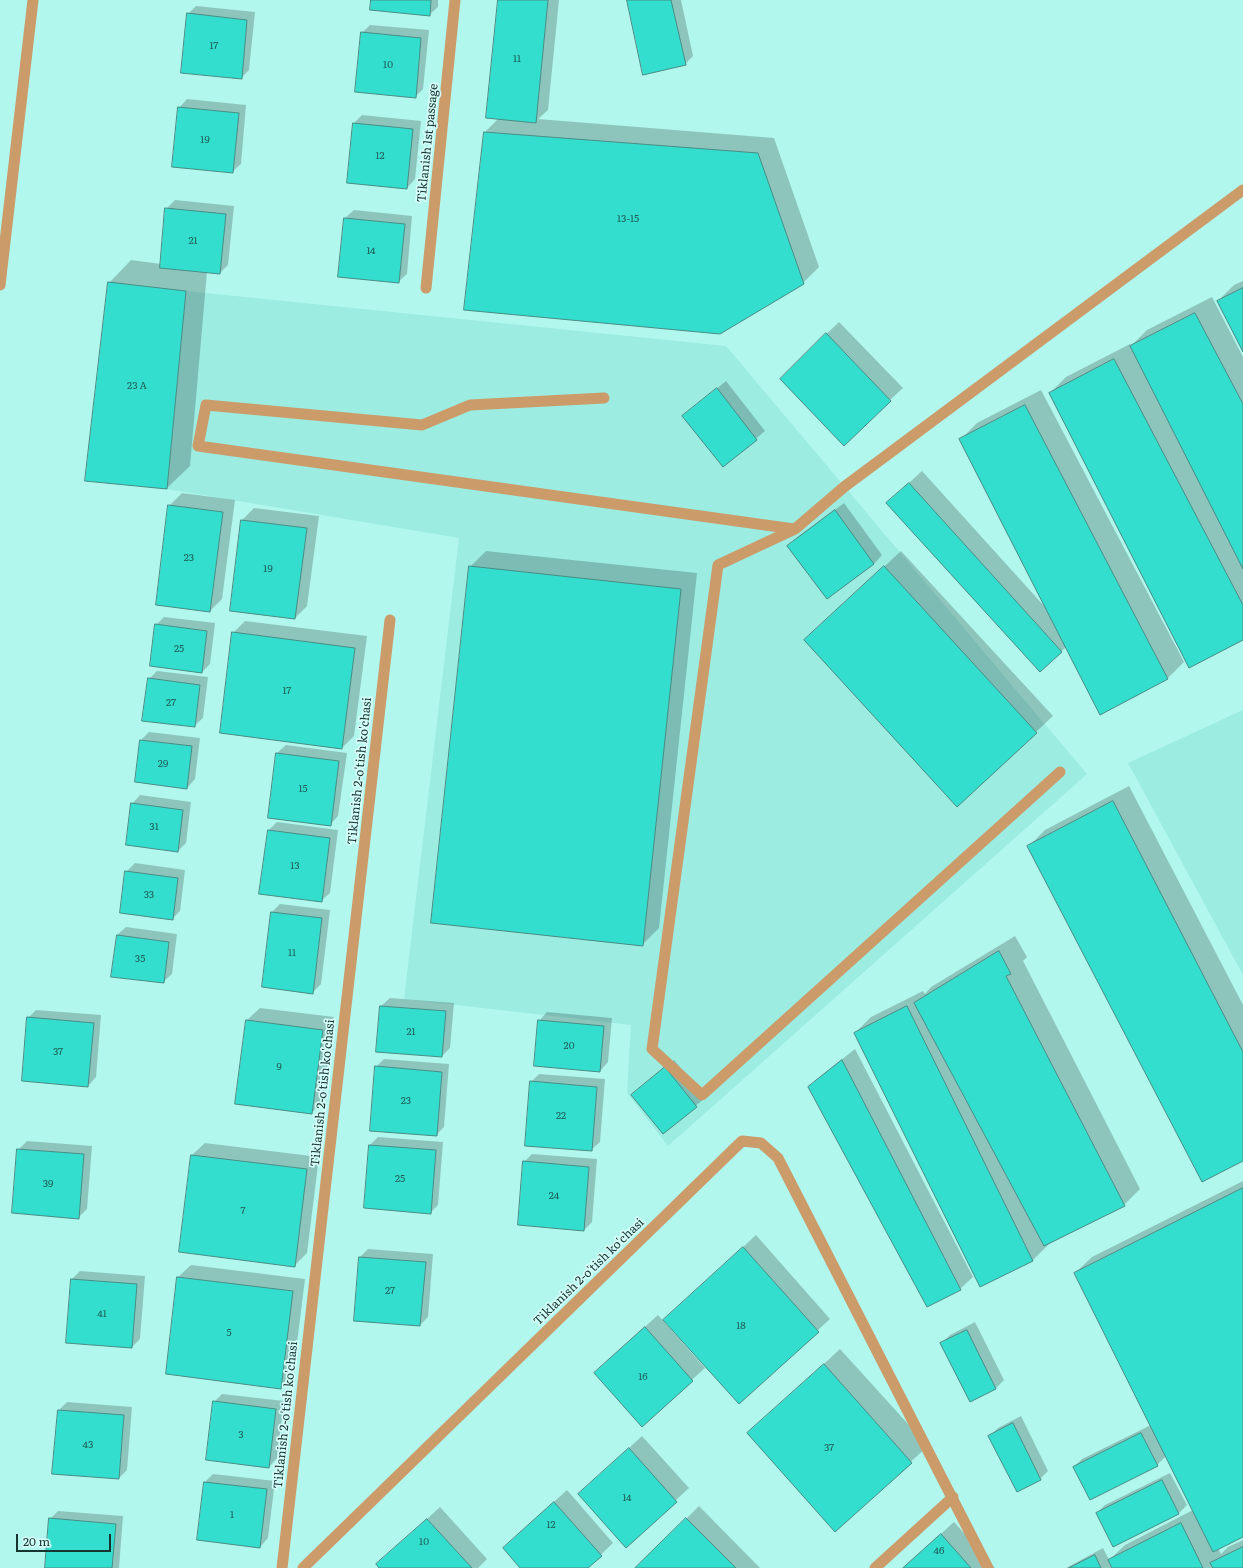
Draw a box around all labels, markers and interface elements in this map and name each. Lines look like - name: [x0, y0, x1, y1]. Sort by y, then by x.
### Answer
- house number: 17: [210, 40, 218, 52]
- house number: 11: [513, 53, 521, 65]
- house number: 10: [383, 59, 393, 71]
- street label: Tiklanish 1st passage: [415, 83, 441, 203]
- house number: 19: [200, 134, 210, 146]
- house number: 12: [375, 150, 385, 162]
- house number: 13-15: [617, 213, 639, 225]
- house number: 21: [188, 235, 198, 247]
- house number: 14: [366, 245, 376, 257]
- house number: 23 A: [127, 380, 147, 392]
- house number: 23: [184, 552, 194, 564]
- house number: 19: [263, 563, 273, 575]
- house number: 25: [174, 643, 184, 655]
- house number: 17: [283, 685, 291, 697]
- house number: 27: [166, 697, 176, 709]
- street label: Tiklanish 2-o'tish ko'chasi: [345, 697, 375, 845]
- house number: 29: [158, 758, 168, 770]
- house number: 15: [298, 783, 308, 795]
- house number: 31: [149, 821, 159, 833]
- house number: 13: [290, 860, 300, 872]
- house number: 33: [144, 889, 154, 901]
- house number: 11: [288, 947, 296, 959]
- house number: 35: [135, 953, 145, 965]
- street label: Tiklanish 2-o'tish ko'chasi: [308, 1019, 338, 1167]
- house number: 21: [406, 1026, 416, 1038]
- house number: 20: [564, 1040, 574, 1052]
- house number: 37: [53, 1046, 63, 1058]
- house number: 9: [276, 1061, 282, 1073]
- house number: 23: [401, 1095, 411, 1107]
- house number: 22: [556, 1110, 566, 1122]
- house number: 25: [395, 1173, 405, 1185]
- house number: 39: [43, 1178, 53, 1190]
- house number: 24: [549, 1190, 559, 1202]
- house number: 7: [240, 1205, 246, 1217]
- street label: Tiklanish 2-o'tish ko'chasi: [531, 1215, 647, 1329]
- house number: 27: [385, 1285, 395, 1297]
- house number: 41: [97, 1308, 107, 1320]
- house number: 18: [736, 1320, 746, 1332]
- house number: 5: [226, 1327, 232, 1339]
- street label: Tiklanish 2-o'tish ko'chasi: [271, 1341, 301, 1489]
- house number: 16: [638, 1371, 648, 1383]
- house number: 3: [238, 1429, 244, 1441]
- house number: 43: [83, 1439, 93, 1451]
- house number: 37: [824, 1442, 834, 1454]
- house number: 14: [622, 1492, 632, 1504]
- house number: 1: [230, 1509, 234, 1521]
- house number: 12: [546, 1519, 556, 1531]
- scale bar: [18, 1526, 113, 1552]
- text: 20 m: [23, 1532, 50, 1550]
- house number: 10: [419, 1536, 429, 1548]
- house number: 46: [934, 1545, 944, 1557]

